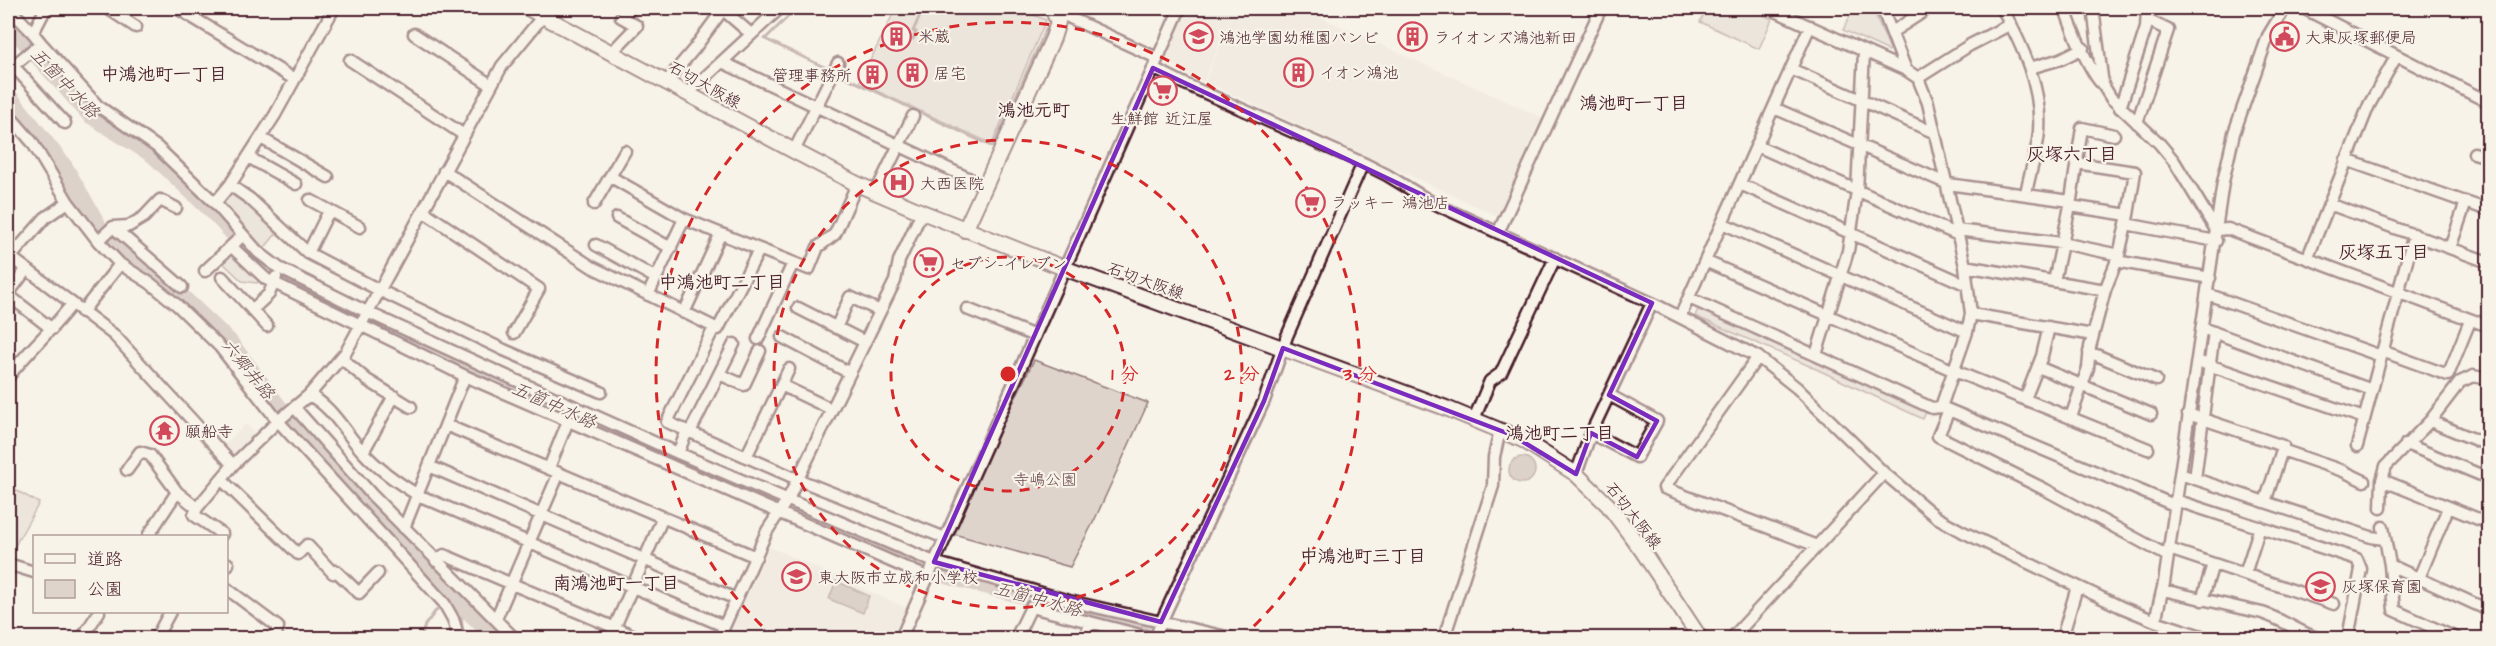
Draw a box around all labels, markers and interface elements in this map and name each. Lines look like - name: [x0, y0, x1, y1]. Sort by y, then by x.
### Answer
- building icon: 米蔵: [881, 20, 913, 52]
- school or university icon: 鴻池学園幼稚園バンビ: [1182, 21, 1214, 53]
- building icon: ライオンズ鴻池新田: [1397, 21, 1429, 53]
- public building icon: 大東灰塚郵便局: [2268, 21, 2300, 53]
- place label: 米蔵: [918, 26, 950, 48]
- place label: 鴻池学園幼稚園バンビ: [1219, 27, 1379, 49]
- place label: ライオンズ鴻池新田: [1434, 27, 1577, 49]
- place label: 大東灰塚郵便局: [2305, 27, 2417, 49]
- water label: 五箇中水路: [24, 42, 106, 125]
- street label: 石切大阪線: [664, 56, 745, 114]
- building icon: イオン鴻池: [1282, 56, 1314, 88]
- building icon: 居宅: [897, 57, 929, 89]
- building icon: 管理事務所: [857, 59, 889, 91]
- district label: 中鴻池町一丁目: [101, 62, 227, 87]
- place label: イオン鴻池: [1319, 62, 1398, 84]
- place label: 居宅: [934, 63, 966, 85]
- place label: 管理事務所: [772, 65, 852, 87]
- supermarket icon: 生鮮館 近江屋: [1146, 74, 1178, 106]
- district label: 鴻池町一丁目: [1580, 91, 1688, 116]
- district label: 鴻池元町: [998, 98, 1070, 123]
- place label: 生鮮館 近江屋: [1111, 108, 1213, 130]
- district label: 灰塚六丁目: [2027, 142, 2117, 167]
- hospital icon: 大西医院: [883, 167, 915, 199]
- place label: 大西医院: [920, 173, 984, 195]
- supermarket icon: ラッキー 鴻池店: [1294, 186, 1326, 218]
- place label: ラッキー 鴻池店: [1331, 192, 1449, 214]
- district label: 灰塚五丁目: [2339, 240, 2429, 265]
- supermarket icon: セブン-イレブン: [913, 247, 945, 279]
- place label: セブン-イレブン: [950, 253, 1067, 275]
- street label: 石切大阪線: [1104, 257, 1187, 305]
- district label: 中鴻池町二丁目: [659, 270, 785, 295]
- water label: 六郷井路: [215, 333, 281, 406]
- text: 1 分: [1111, 362, 1139, 387]
- text: 2 分: [1223, 362, 1260, 387]
- text: 3 分: [1342, 362, 1377, 387]
- centre of rings: [998, 364, 1018, 384]
- water label: 五箇中水路: [508, 376, 601, 436]
- temple icon: 願船寺: [148, 415, 180, 447]
- place label: 願船寺: [185, 421, 233, 443]
- district label: 鴻池町二丁目: [1506, 421, 1614, 446]
- park label: 寺嶋公園: [1013, 469, 1077, 491]
- street label: 石切大阪線: [1600, 477, 1667, 554]
- legend: [33, 535, 228, 613]
- district label: 中鴻池町三丁目: [1300, 544, 1426, 569]
- text: 道路: [87, 547, 123, 572]
- school or university icon: 東大阪市立成和小学校: [781, 561, 813, 593]
- place label: 東大阪市立成和小学校: [818, 567, 978, 589]
- school or university icon: 灰塚保育園: [2305, 570, 2337, 602]
- district label: 南鴻池町一丁目: [553, 571, 679, 596]
- water label: 五箇中水路: [991, 576, 1086, 623]
- place label: 灰塚保育園: [2342, 576, 2422, 598]
- text: 公園: [87, 577, 123, 602]

